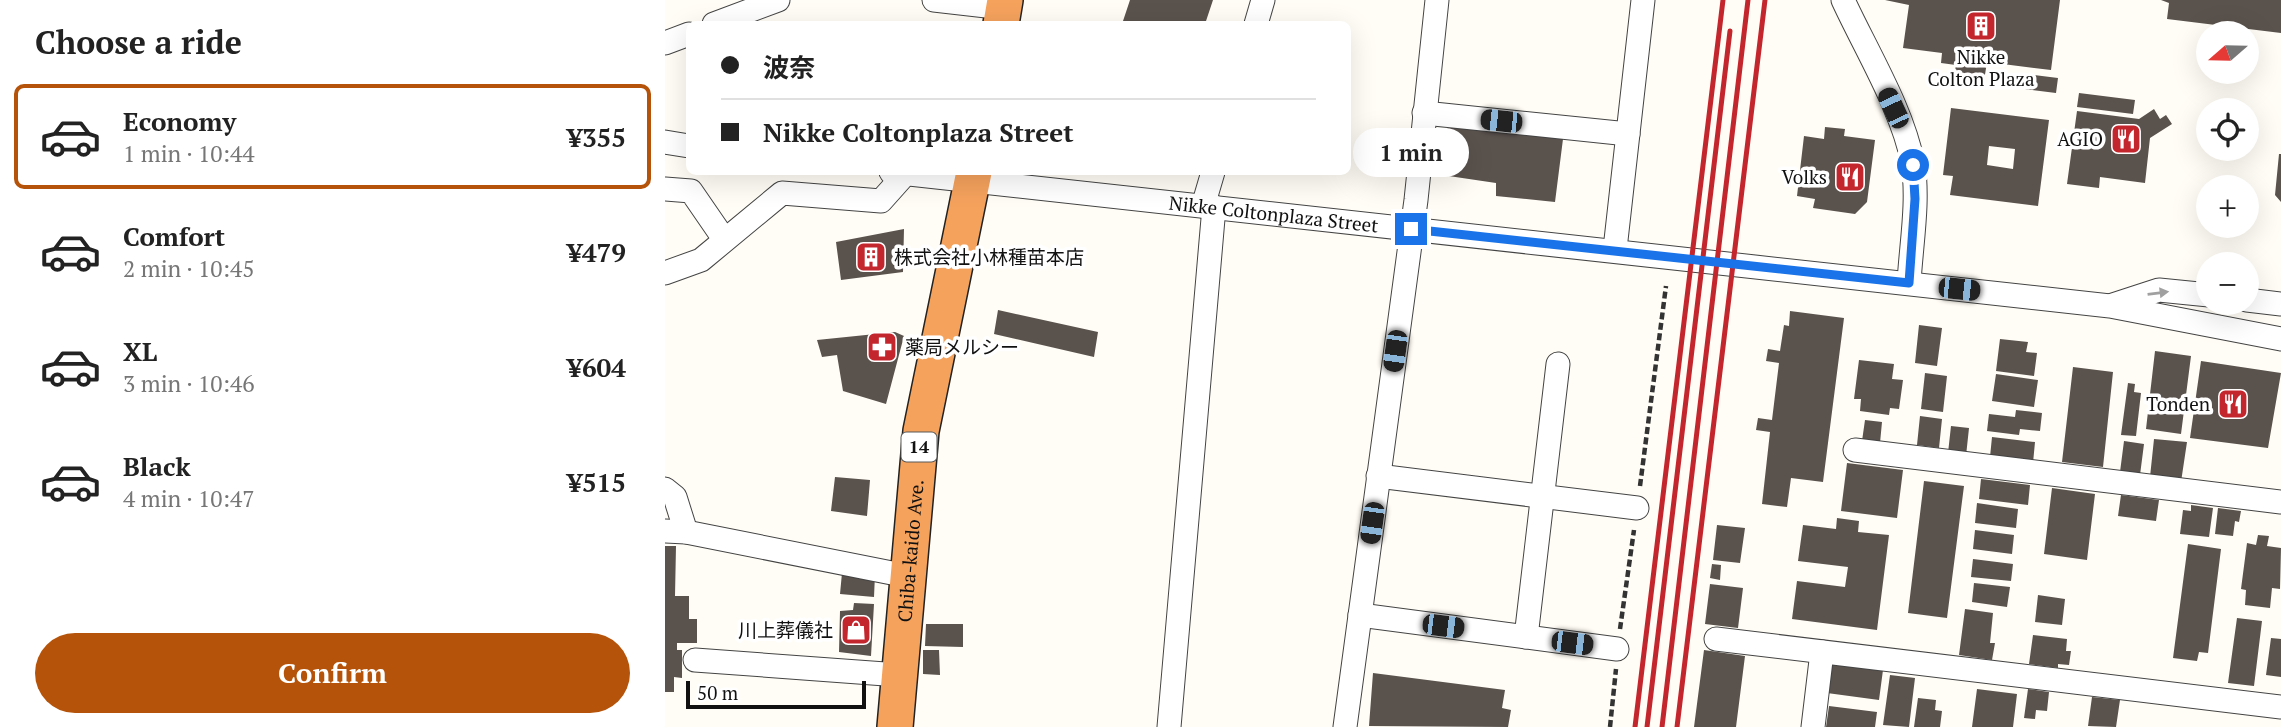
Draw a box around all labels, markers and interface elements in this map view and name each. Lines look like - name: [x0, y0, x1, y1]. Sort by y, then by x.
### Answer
- building icon: Nikke Colton Plaza: [1964, 9, 1998, 43]
- text: Choose a ride: [35, 21, 242, 63]
- north arrow: [2196, 21, 2259, 84]
- map controls: [2196, 21, 2259, 315]
- place label: Nikke Colton Plaza: [1928, 44, 2035, 91]
- text: 波奈: [763, 50, 815, 84]
- car: [1875, 85, 1912, 131]
- button: locate: [2196, 98, 2259, 161]
- text: Economy: [123, 104, 236, 138]
- icon: car: [39, 105, 102, 168]
- car: [1480, 108, 1523, 134]
- text: Nikke Coltonplaza Street: [763, 115, 1074, 149]
- text: ¥355: [567, 120, 626, 154]
- restaurant icon: AGIO: [2109, 122, 2143, 156]
- place label: AGIO: [2057, 126, 2103, 151]
- callout: 1 min: [1353, 128, 1469, 176]
- text: 1 min: [1380, 137, 1442, 168]
- text: 1 min · 10:44: [123, 138, 255, 169]
- route start: [1897, 149, 1929, 181]
- restaurant icon: Volks: [1833, 160, 1867, 194]
- place label: Volks: [1781, 164, 1827, 189]
- button: +: [2196, 175, 2259, 238]
- street label: Nikke Coltonplaza Street: [1168, 190, 1380, 237]
- route end: [1395, 213, 1427, 245]
- text: Comfort: [123, 219, 225, 253]
- icon: car: [39, 220, 102, 283]
- text: ¥479: [567, 235, 626, 269]
- building icon: 株式会社小林種苗本店: [854, 240, 888, 274]
- place label: 株式会社小林種苗本店: [894, 244, 1084, 269]
- button: −: [2196, 252, 2259, 315]
- text: 2 min · 10:45: [123, 253, 255, 284]
- car: [1938, 276, 1981, 302]
- one-way arrow: [2148, 287, 2170, 298]
- car: [1382, 329, 1409, 373]
- pharmacy icon: 薬局メルシー: [865, 330, 899, 364]
- text: XL: [123, 334, 157, 368]
- place label: 薬局メルシー: [905, 334, 1019, 359]
- icon: car: [39, 335, 102, 398]
- text: ¥604: [567, 350, 626, 384]
- text: 3 min · 10:46: [123, 368, 255, 399]
- restaurant icon: Tonden: [2216, 387, 2250, 421]
- place label: Tonden: [2146, 391, 2210, 416]
- road number: 14: [901, 432, 937, 462]
- text: Black: [123, 449, 191, 483]
- icon: car: [39, 450, 102, 513]
- text: ¥515: [567, 465, 626, 499]
- street label: Chiba-kaido Ave.: [891, 478, 929, 623]
- text: 4 min · 10:47: [123, 483, 255, 514]
- car: [1359, 501, 1386, 545]
- shop icon: 川上葬儀社: [839, 613, 873, 647]
- car: [1421, 613, 1466, 639]
- place label: 川上葬儀社: [738, 617, 833, 642]
- car: [1550, 630, 1595, 656]
- button: Confirm: [35, 633, 630, 713]
- scale bar: [686, 678, 866, 710]
- text: 50 m: [697, 680, 738, 705]

